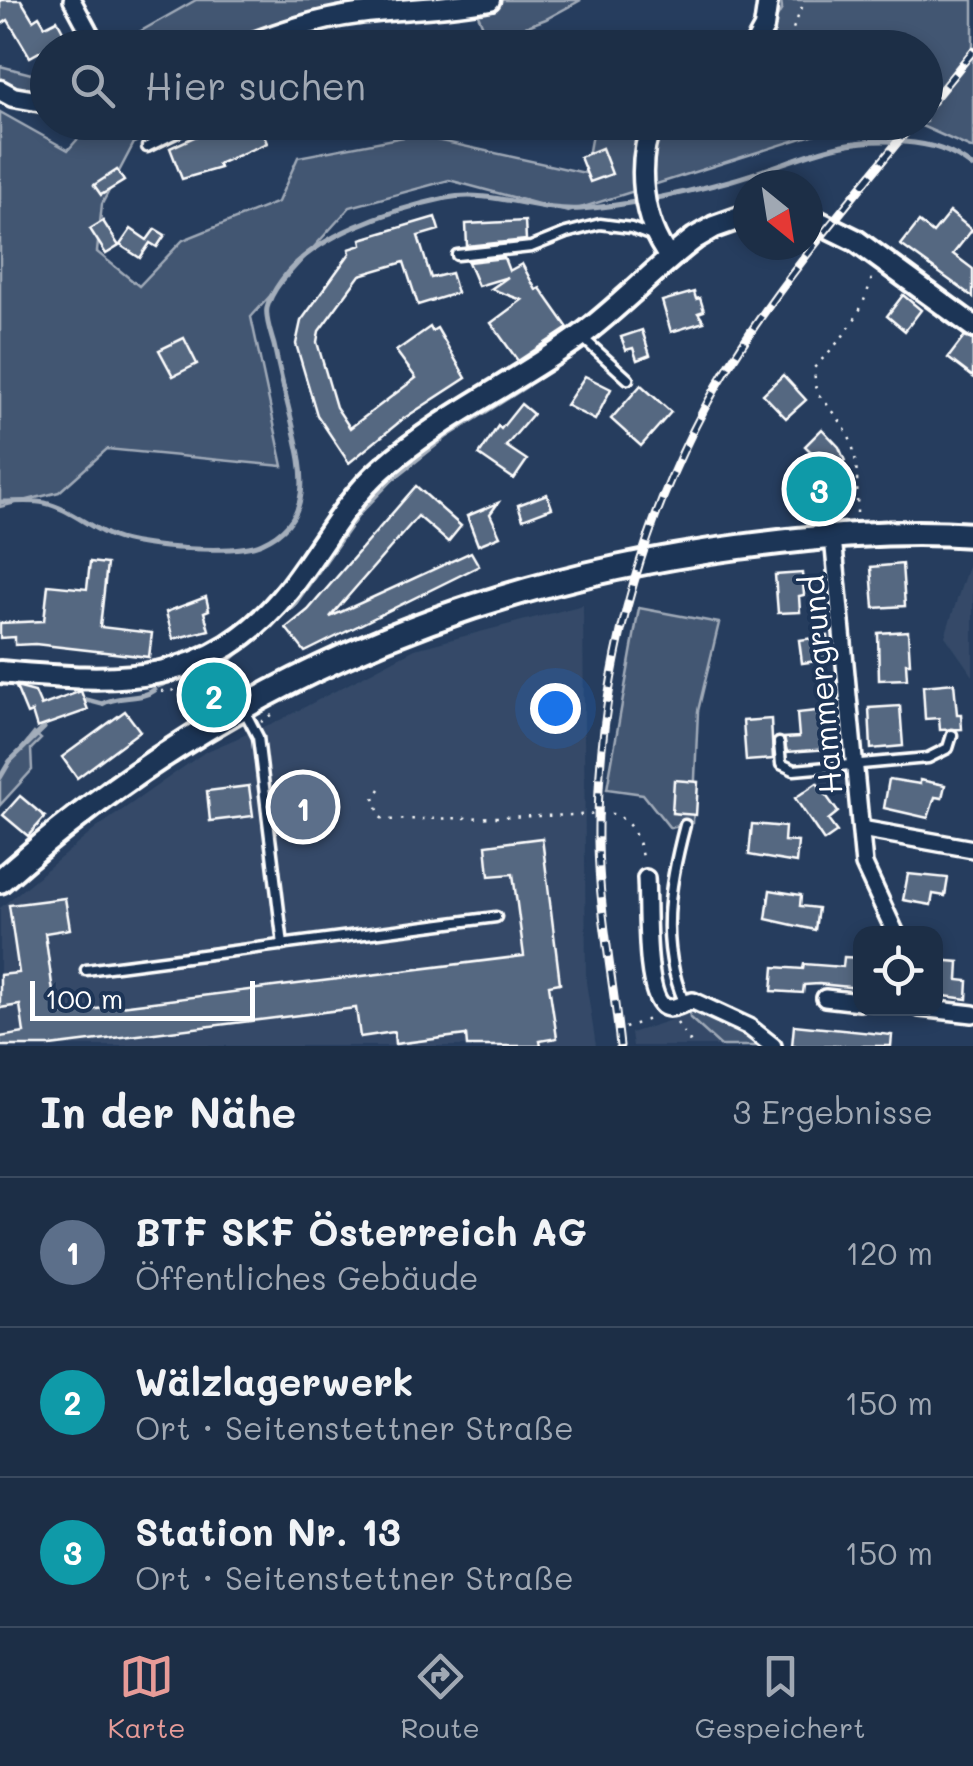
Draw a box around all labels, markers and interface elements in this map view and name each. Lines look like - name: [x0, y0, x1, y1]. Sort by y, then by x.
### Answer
- search box: [30, 30, 943, 140]
- icon: search: [65, 58, 120, 113]
- text: Hier suchen: [145, 60, 366, 110]
- north arrow: [733, 170, 823, 260]
- pin: 3: [786, 452, 852, 526]
- street label: Hammergrund: [790, 574, 850, 796]
- pin: 2: [182, 658, 246, 732]
- your location: [530, 683, 581, 734]
- pin: 1: [270, 770, 336, 844]
- map controls: [853, 926, 943, 1016]
- button: locate: [853, 926, 943, 1016]
- scale bar: [30, 976, 255, 1020]
- text: 100 m: [45, 980, 123, 1016]
- text: In der Nähe: [40, 1084, 296, 1139]
- text: 3 Ergebnisse: [732, 1090, 933, 1132]
- text: BTF SKF Österreich AG: [135, 1206, 587, 1256]
- text: 1: [65, 1231, 80, 1273]
- text: 120 m: [845, 1231, 933, 1273]
- text: Öffentliches Gebäude: [135, 1256, 479, 1298]
- text: Wälzlagerwerk: [135, 1356, 413, 1406]
- text: 2: [64, 1381, 81, 1423]
- text: 150 m: [845, 1381, 933, 1423]
- text: Ort · Seitenstettner Straße: [135, 1406, 574, 1448]
- text: Station Nr. 13: [135, 1506, 401, 1556]
- text: 3: [63, 1531, 82, 1573]
- text: 150 m: [845, 1531, 933, 1573]
- text: Ort · Seitenstettner Straße: [135, 1556, 574, 1598]
- tab: Karte: [107, 1649, 186, 1745]
- tab: Route: [400, 1649, 480, 1745]
- tab: Gespeichert: [695, 1649, 866, 1745]

